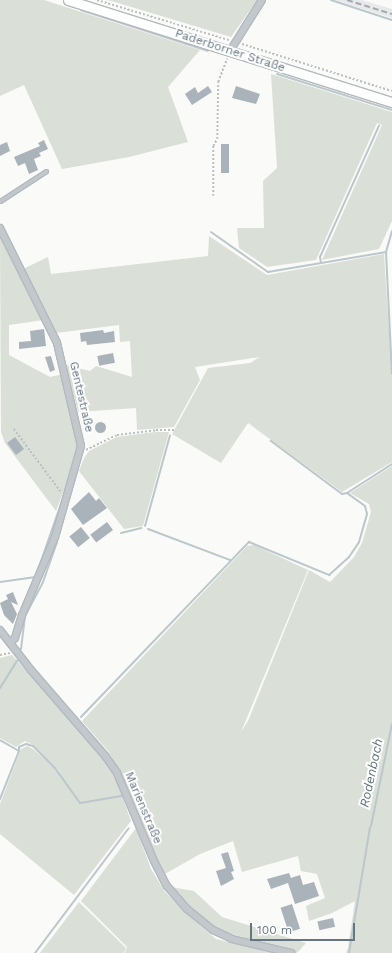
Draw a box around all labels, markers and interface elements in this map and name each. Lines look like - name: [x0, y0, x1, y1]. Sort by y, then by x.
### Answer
- street label: Paderborner Straße: [173, 26, 287, 76]
- street label: Gentestraße: [66, 360, 96, 434]
- water label: Rodenbach: [357, 737, 387, 809]
- street label: Marienstraße: [121, 770, 165, 846]
- scale bar: [252, 915, 357, 941]
- text: 100 m: [257, 923, 292, 937]

